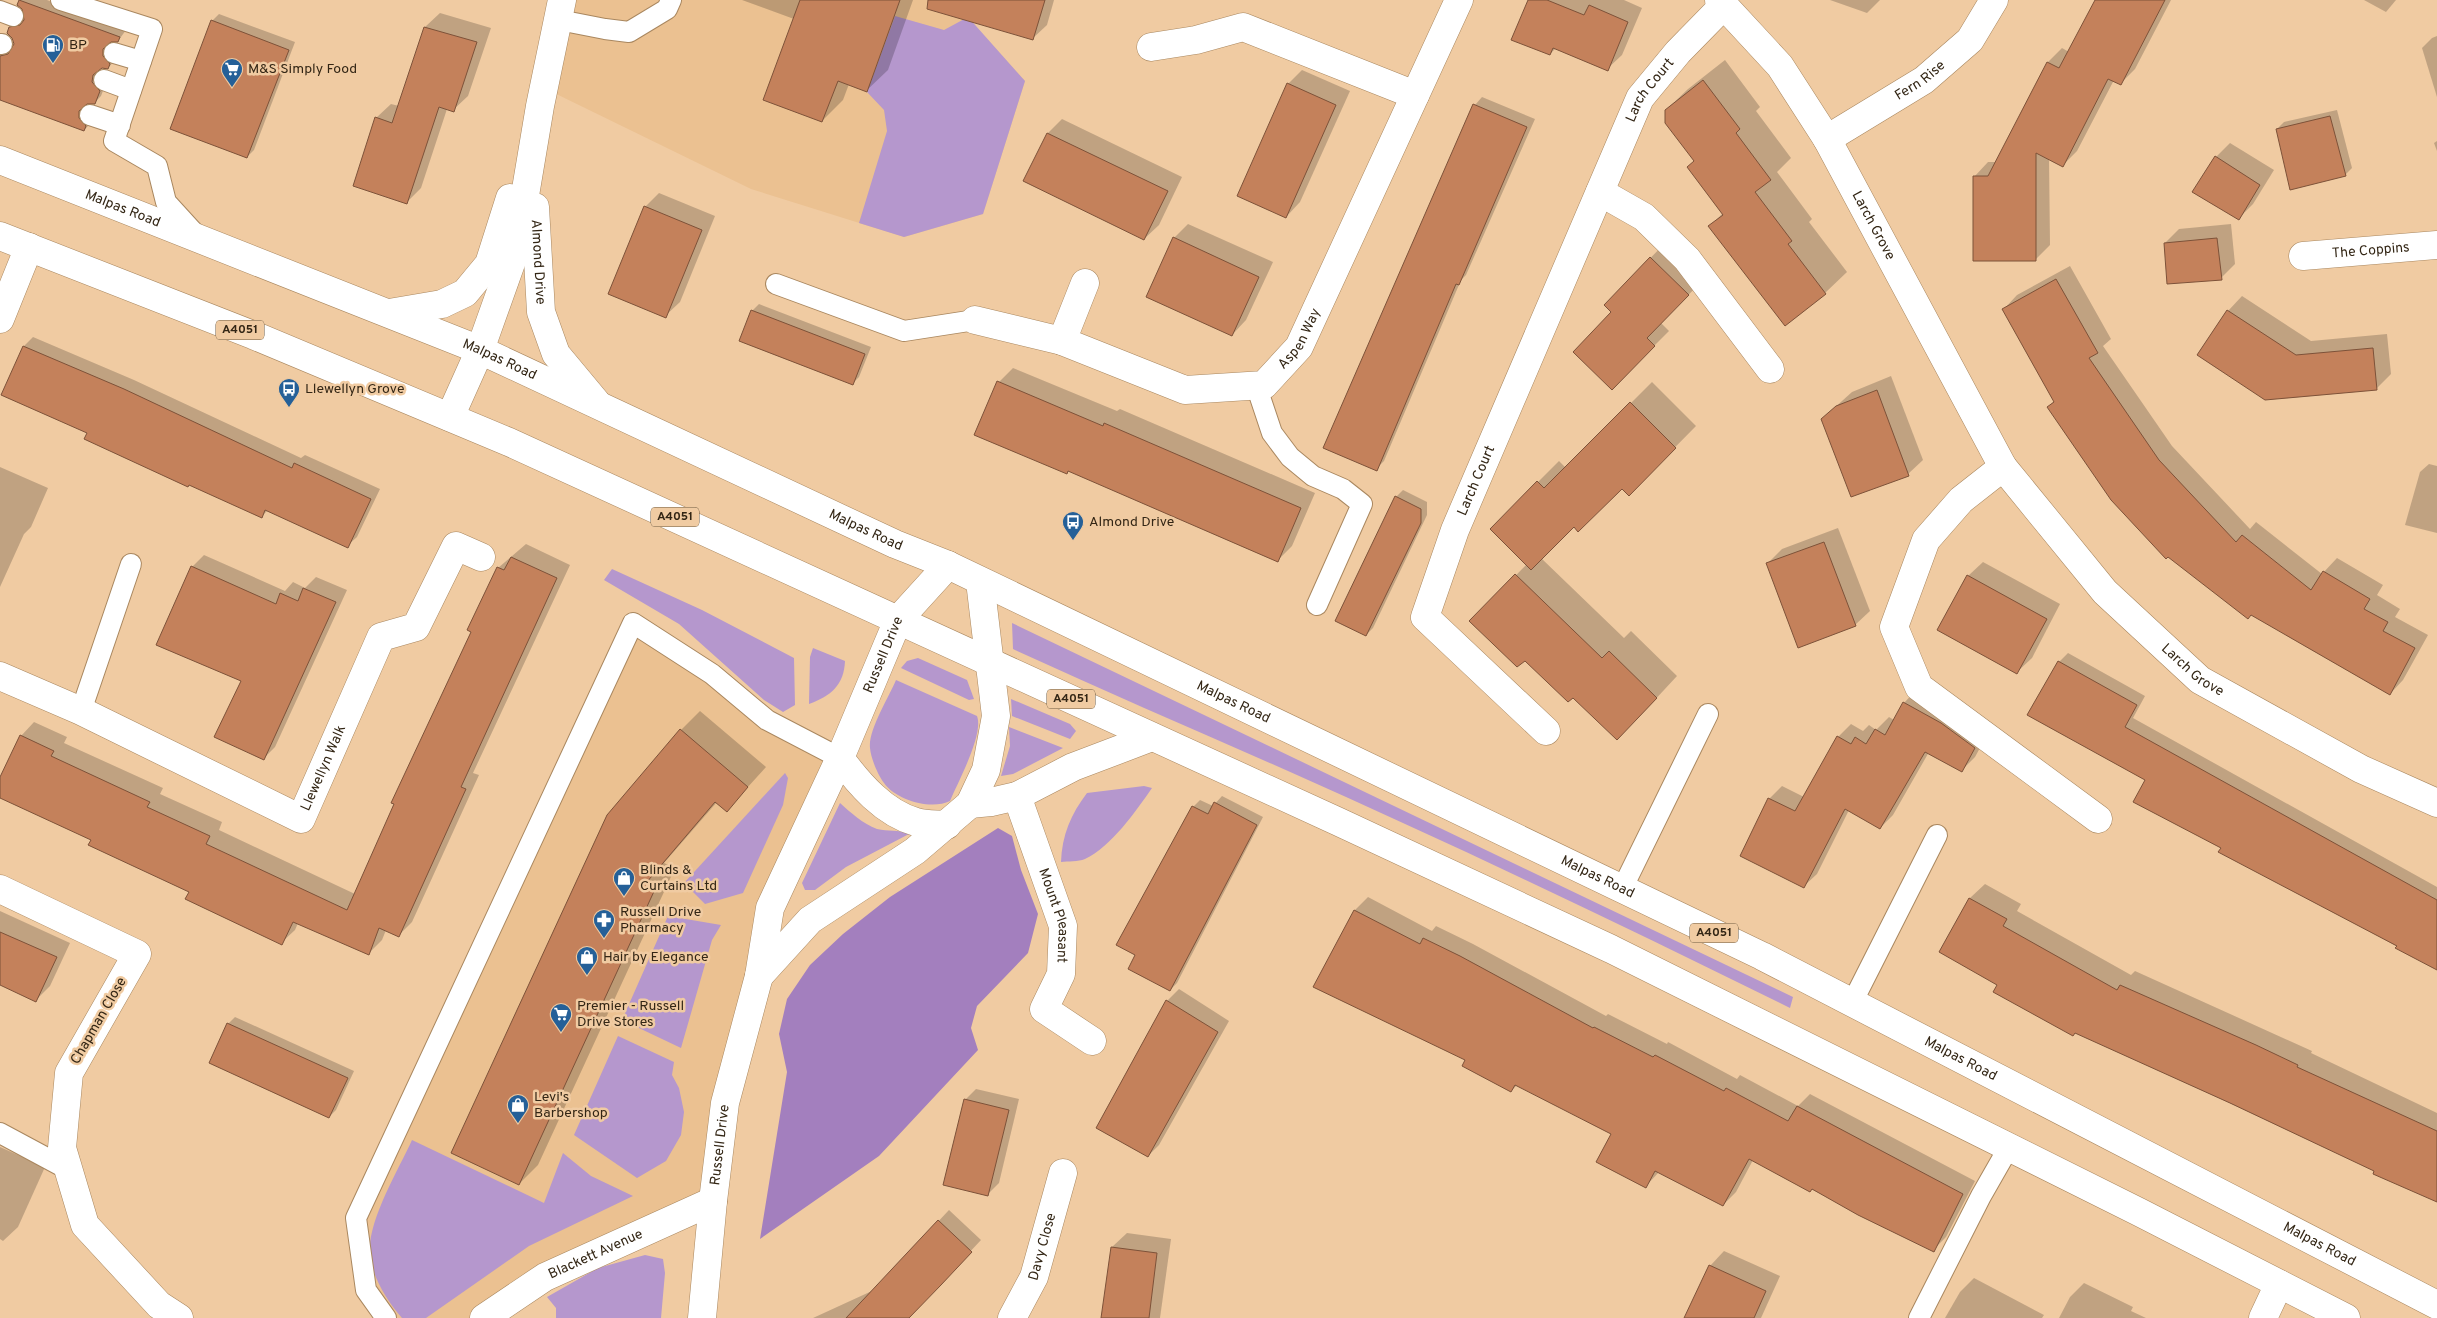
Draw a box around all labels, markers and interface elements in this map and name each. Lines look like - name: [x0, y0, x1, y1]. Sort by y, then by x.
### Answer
- fuel station icon: BP: [41, 33, 65, 64]
- place label: BP: [69, 37, 87, 54]
- street label: Larch Court: [1622, 55, 1678, 125]
- supermarket icon: M&S Simply Food: [220, 57, 244, 88]
- street label: Fern Rise: [1892, 57, 1949, 104]
- place label: M&S Simply Food: [248, 61, 357, 78]
- street label: Malpas Road: [83, 186, 163, 231]
- street label: Larch Grove: [1848, 188, 1899, 263]
- street label: Almond Drive: [527, 219, 549, 305]
- street label: The Coppins: [2331, 239, 2410, 262]
- street label: Aspen Way: [1274, 306, 1324, 373]
- road number: A4051: [216, 320, 264, 340]
- street label: Malpas Road: [460, 335, 539, 384]
- bus stop icon: Llewellyn Grove: [277, 377, 301, 408]
- place label: Llewellyn Grove: [305, 381, 404, 398]
- street label: Larch Court: [1454, 443, 1499, 518]
- street label: Malpas Road: [826, 506, 905, 555]
- road number: A4051: [651, 508, 699, 526]
- bus stop icon: Almond Drive: [1061, 510, 1085, 541]
- place label: Almond Drive: [1089, 514, 1174, 531]
- street label: Russell Drive: [860, 614, 907, 696]
- street label: Larch Grove: [2158, 640, 2227, 700]
- street label: Malpas Road: [1194, 677, 1273, 727]
- road number: A4051: [1047, 690, 1095, 709]
- street label: Llewellyn Walk: [297, 722, 350, 814]
- street label: Malpas Road: [1558, 852, 1637, 902]
- place label: Blinds & Curtains Ltd: [640, 862, 717, 895]
- shop icon: Blinds & Curtains Ltd: [612, 866, 636, 897]
- street label: Mount Pleasant: [1035, 866, 1072, 963]
- place label: Russell Drive Pharmacy: [620, 904, 701, 937]
- pharmacy icon: Russell Drive Pharmacy: [592, 908, 616, 939]
- road number: A4051: [1690, 924, 1738, 942]
- shop icon: Hair by Elegance: [575, 945, 599, 976]
- place label: Hair by Elegance: [603, 949, 709, 966]
- street label: Chapman Close: [67, 975, 131, 1067]
- place label: Premier - Russell Drive Stores: [577, 998, 684, 1031]
- supermarket icon: Premier - Russell Drive Stores: [549, 1002, 573, 1033]
- street label: Malpas Road: [1921, 1033, 2000, 1085]
- place label: Levi's Barbershop: [534, 1089, 608, 1122]
- shop icon: Levi's Barbershop: [506, 1093, 530, 1124]
- street label: Russell Drive: [706, 1103, 733, 1186]
- street label: Davy Close: [1025, 1211, 1060, 1282]
- street label: Malpas Road: [2280, 1218, 2359, 1270]
- street label: Blackett Avenue: [546, 1225, 645, 1283]

